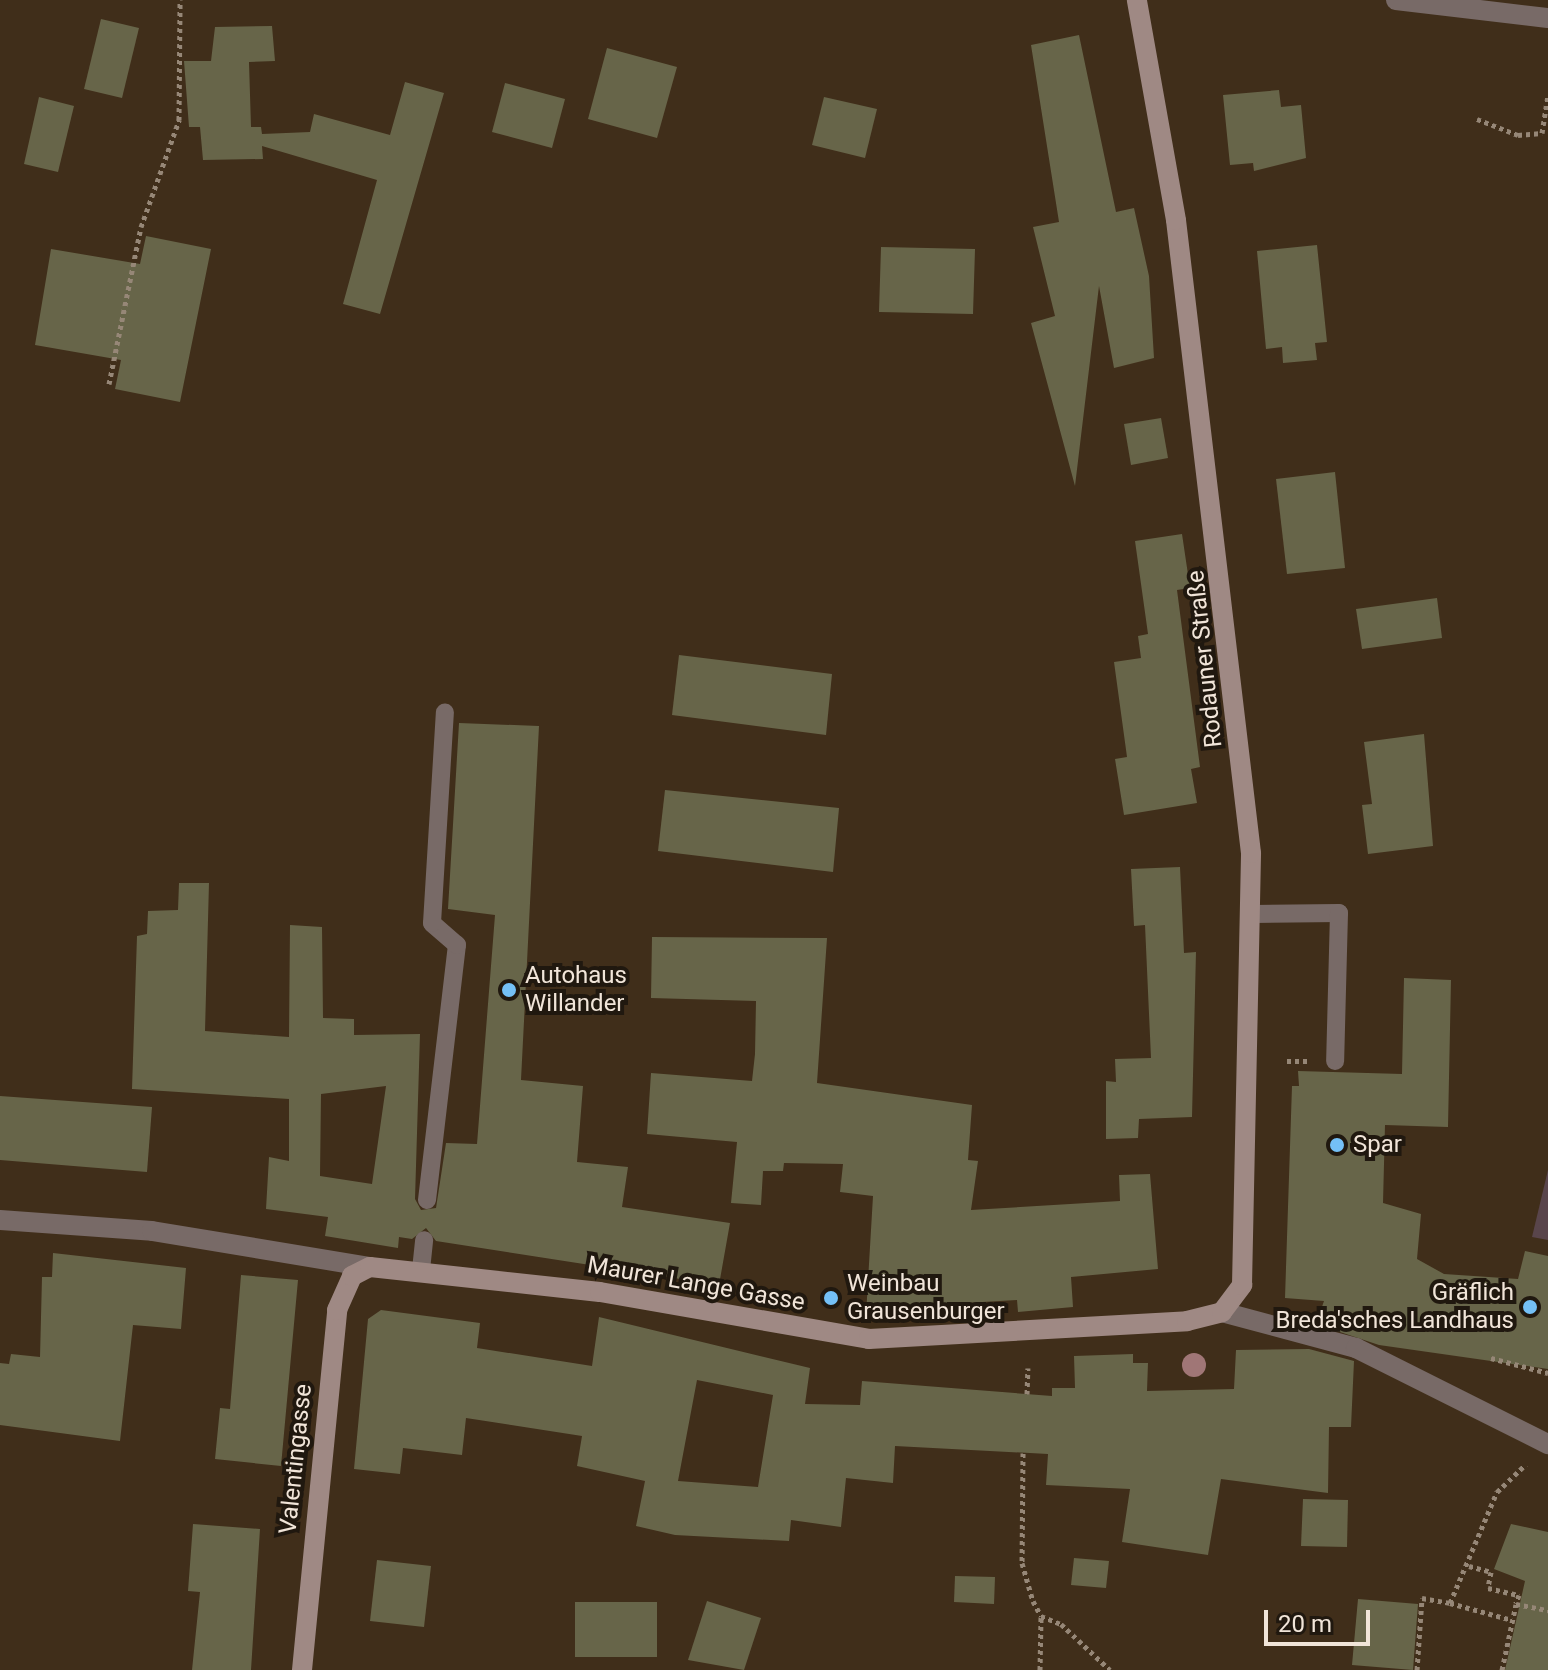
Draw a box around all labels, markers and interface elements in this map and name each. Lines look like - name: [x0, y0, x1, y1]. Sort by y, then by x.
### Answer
- street label: Rodauner Straße: [1181, 569, 1229, 749]
- place label: Autohaus Willander: [525, 962, 627, 1018]
- marker: Autohaus Willander: [500, 981, 518, 999]
- place label: Spar: [1353, 1131, 1402, 1159]
- marker: Spar: [1328, 1136, 1346, 1154]
- street label: Maurer Lange Gasse: [585, 1251, 807, 1317]
- place label: Weinbau Grausenburger: [847, 1270, 1005, 1326]
- place label: Gräflich Breda'sches Landhaus: [1275, 1279, 1514, 1335]
- marker: Weinbau Grausenburger: [822, 1289, 840, 1307]
- marker: Gräflich Breda'sches Landhaus: [1521, 1298, 1539, 1316]
- street label: Valentingasse: [274, 1383, 318, 1535]
- scale bar: [1268, 1594, 1374, 1644]
- text: 20 m: [1278, 1610, 1332, 1638]

